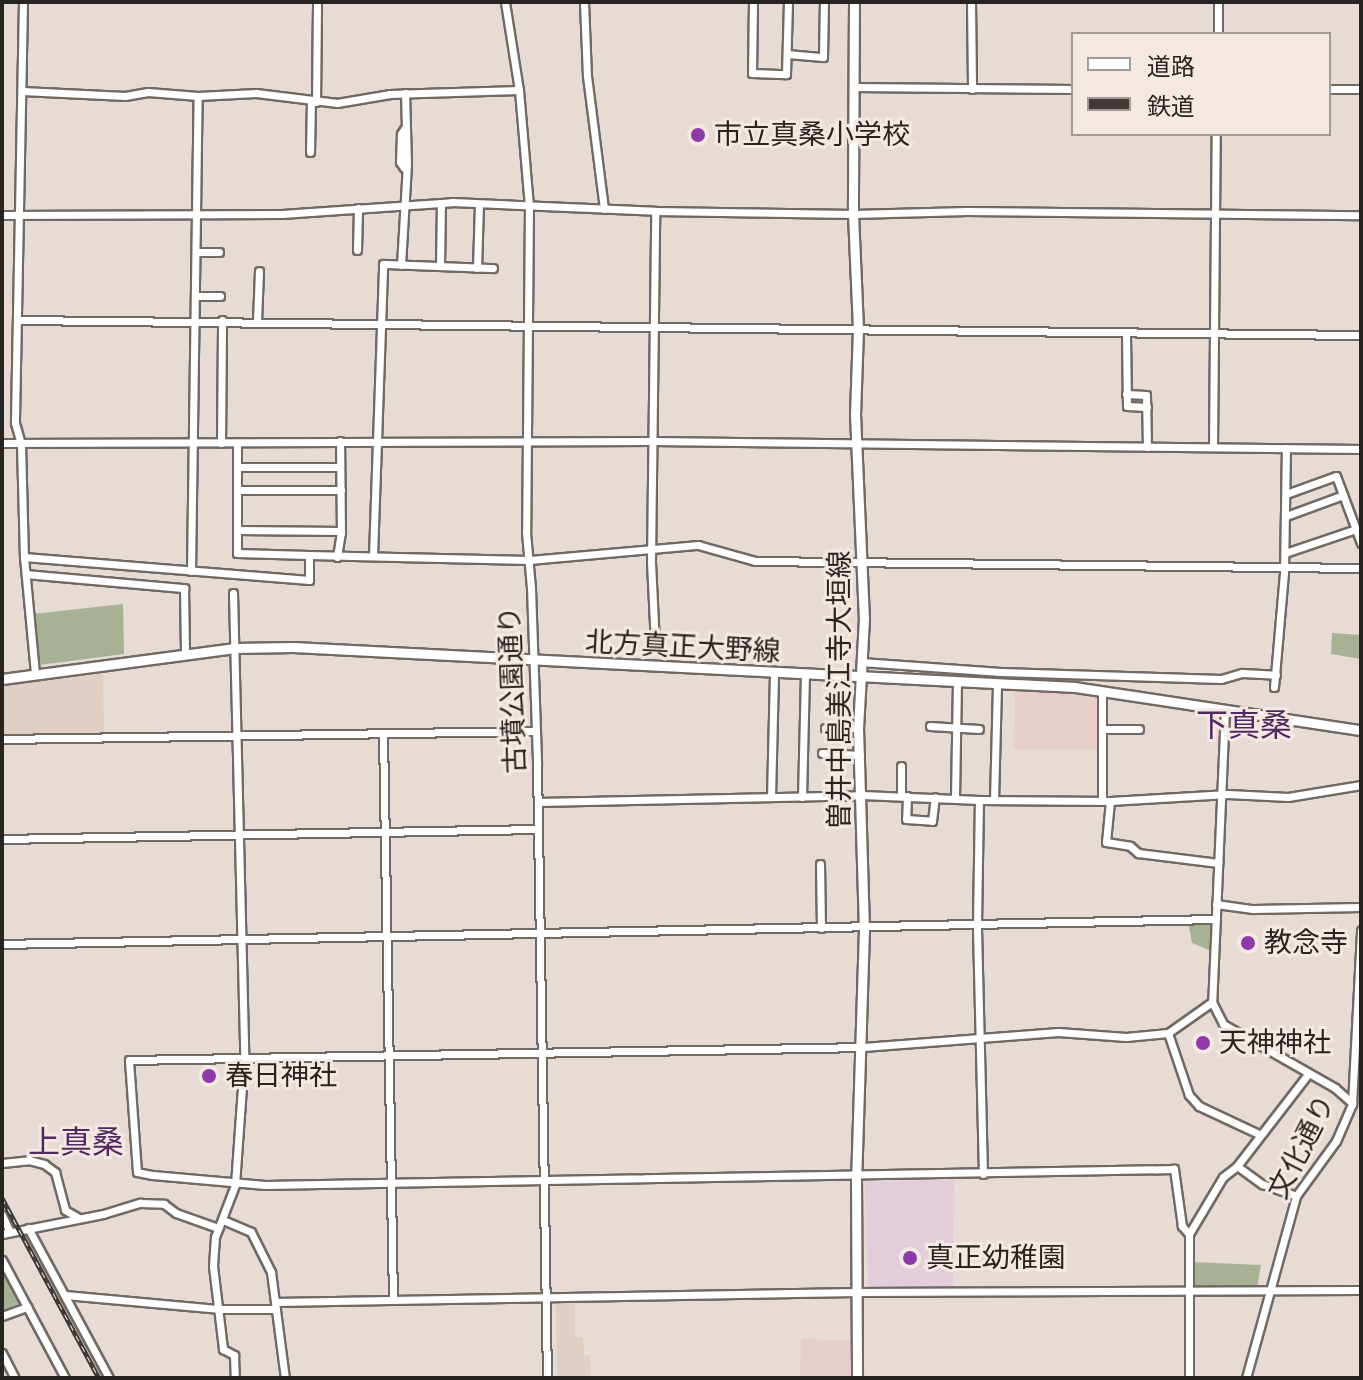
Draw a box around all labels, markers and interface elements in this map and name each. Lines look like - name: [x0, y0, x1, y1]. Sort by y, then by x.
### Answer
- legend: [1071, 32, 1331, 136]
- text: 道路: [1147, 51, 1195, 82]
- text: 鉄道: [1147, 91, 1195, 122]
- place label: 市立真桑小学校: [714, 118, 910, 152]
- marker: 市立真桑小学校: [689, 126, 707, 144]
- street label: 曽井中島美江寺大垣線: [823, 550, 857, 830]
- street label: 古墳公園通り: [493, 605, 533, 775]
- street label: 北方真正大野線: [584, 625, 782, 669]
- district label: 下真桑: [1196, 706, 1292, 744]
- place label: 教念寺: [1264, 926, 1348, 960]
- marker: 教念寺: [1239, 934, 1257, 952]
- place label: 天神神社: [1219, 1026, 1331, 1060]
- marker: 天神神社: [1194, 1034, 1212, 1052]
- place label: 春日神社: [225, 1059, 337, 1093]
- marker: 春日神社: [200, 1067, 218, 1085]
- street label: 文化通り: [1262, 1089, 1342, 1205]
- district label: 上真桑: [28, 1123, 124, 1161]
- place label: 真正幼稚園: [926, 1241, 1066, 1275]
- marker: 真正幼稚園: [901, 1249, 919, 1267]

